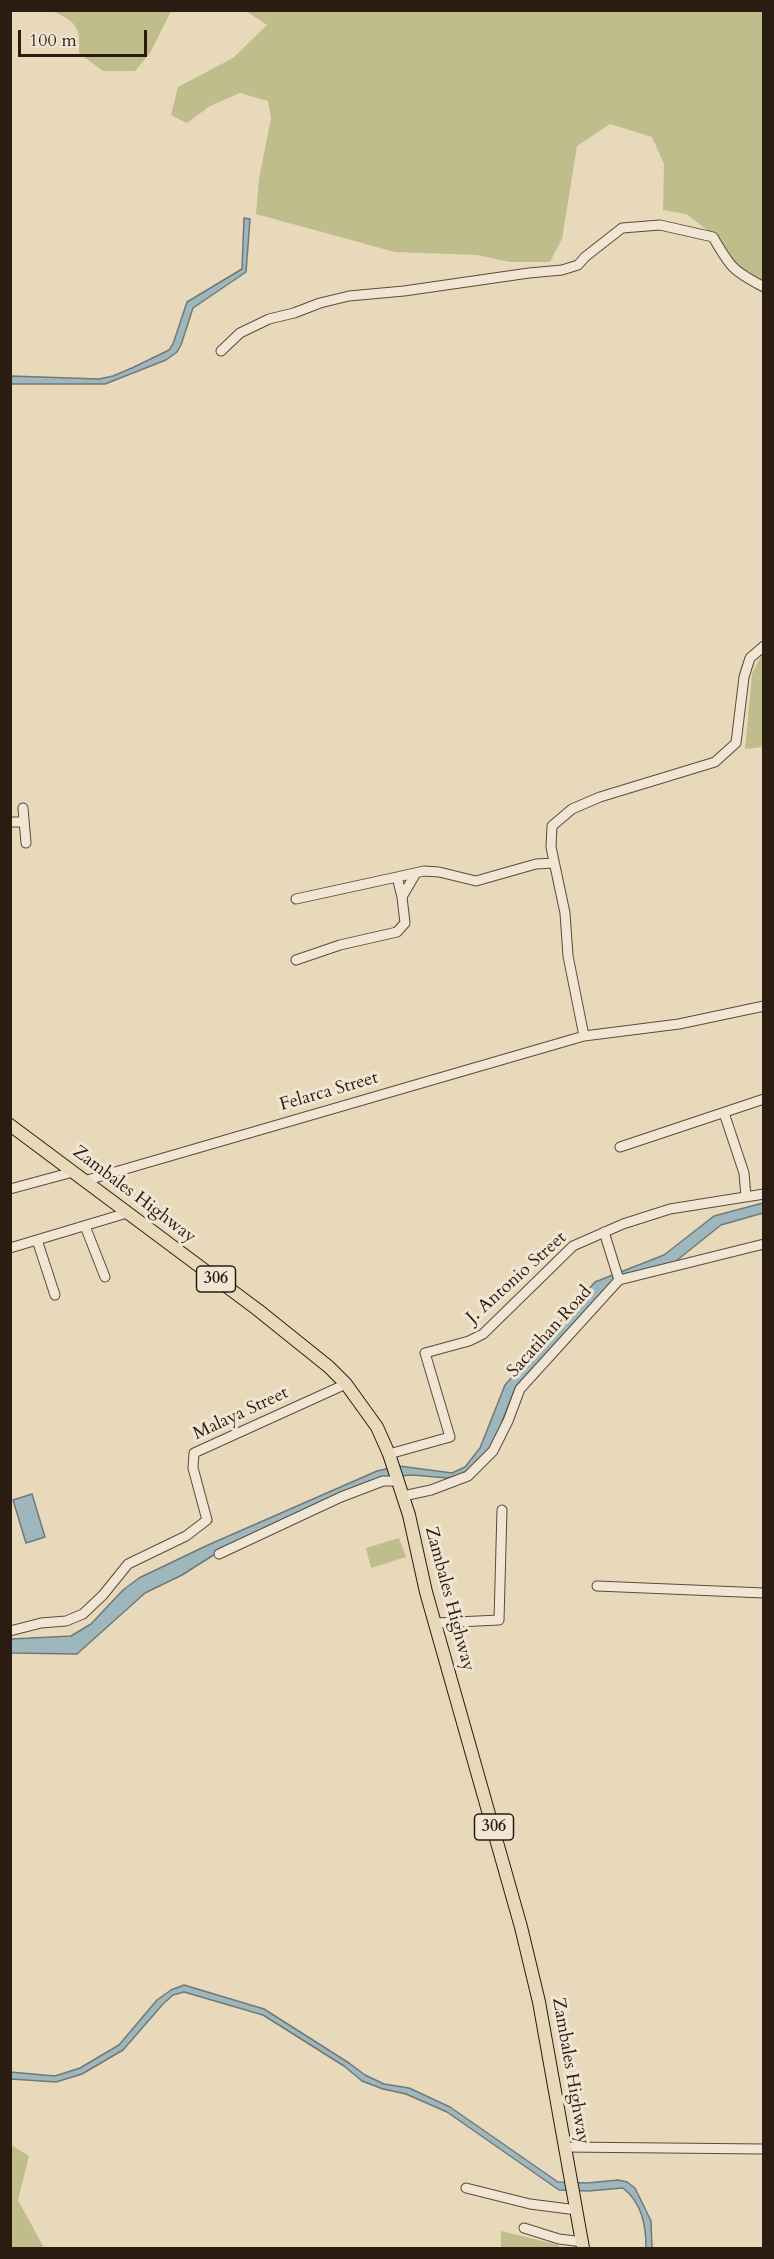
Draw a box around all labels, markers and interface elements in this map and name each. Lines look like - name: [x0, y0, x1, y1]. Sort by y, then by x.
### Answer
- scale bar: [21, 18, 150, 56]
- text: 100 m: [29, 28, 77, 53]
- street label: Felarca Street: [277, 1068, 381, 1116]
- street label: Zambales Highway: [68, 1142, 200, 1248]
- street label: J. Antonio Street: [463, 1227, 571, 1329]
- road number: 306: [196, 1266, 236, 1292]
- street label: Sacatihan Road: [503, 1282, 597, 1382]
- street label: Malaya Street: [190, 1383, 292, 1445]
- street label: Zambales Highway: [419, 1524, 479, 1674]
- road number: 306: [474, 1814, 514, 1840]
- street label: Zambales Highway: [546, 1996, 594, 2146]

